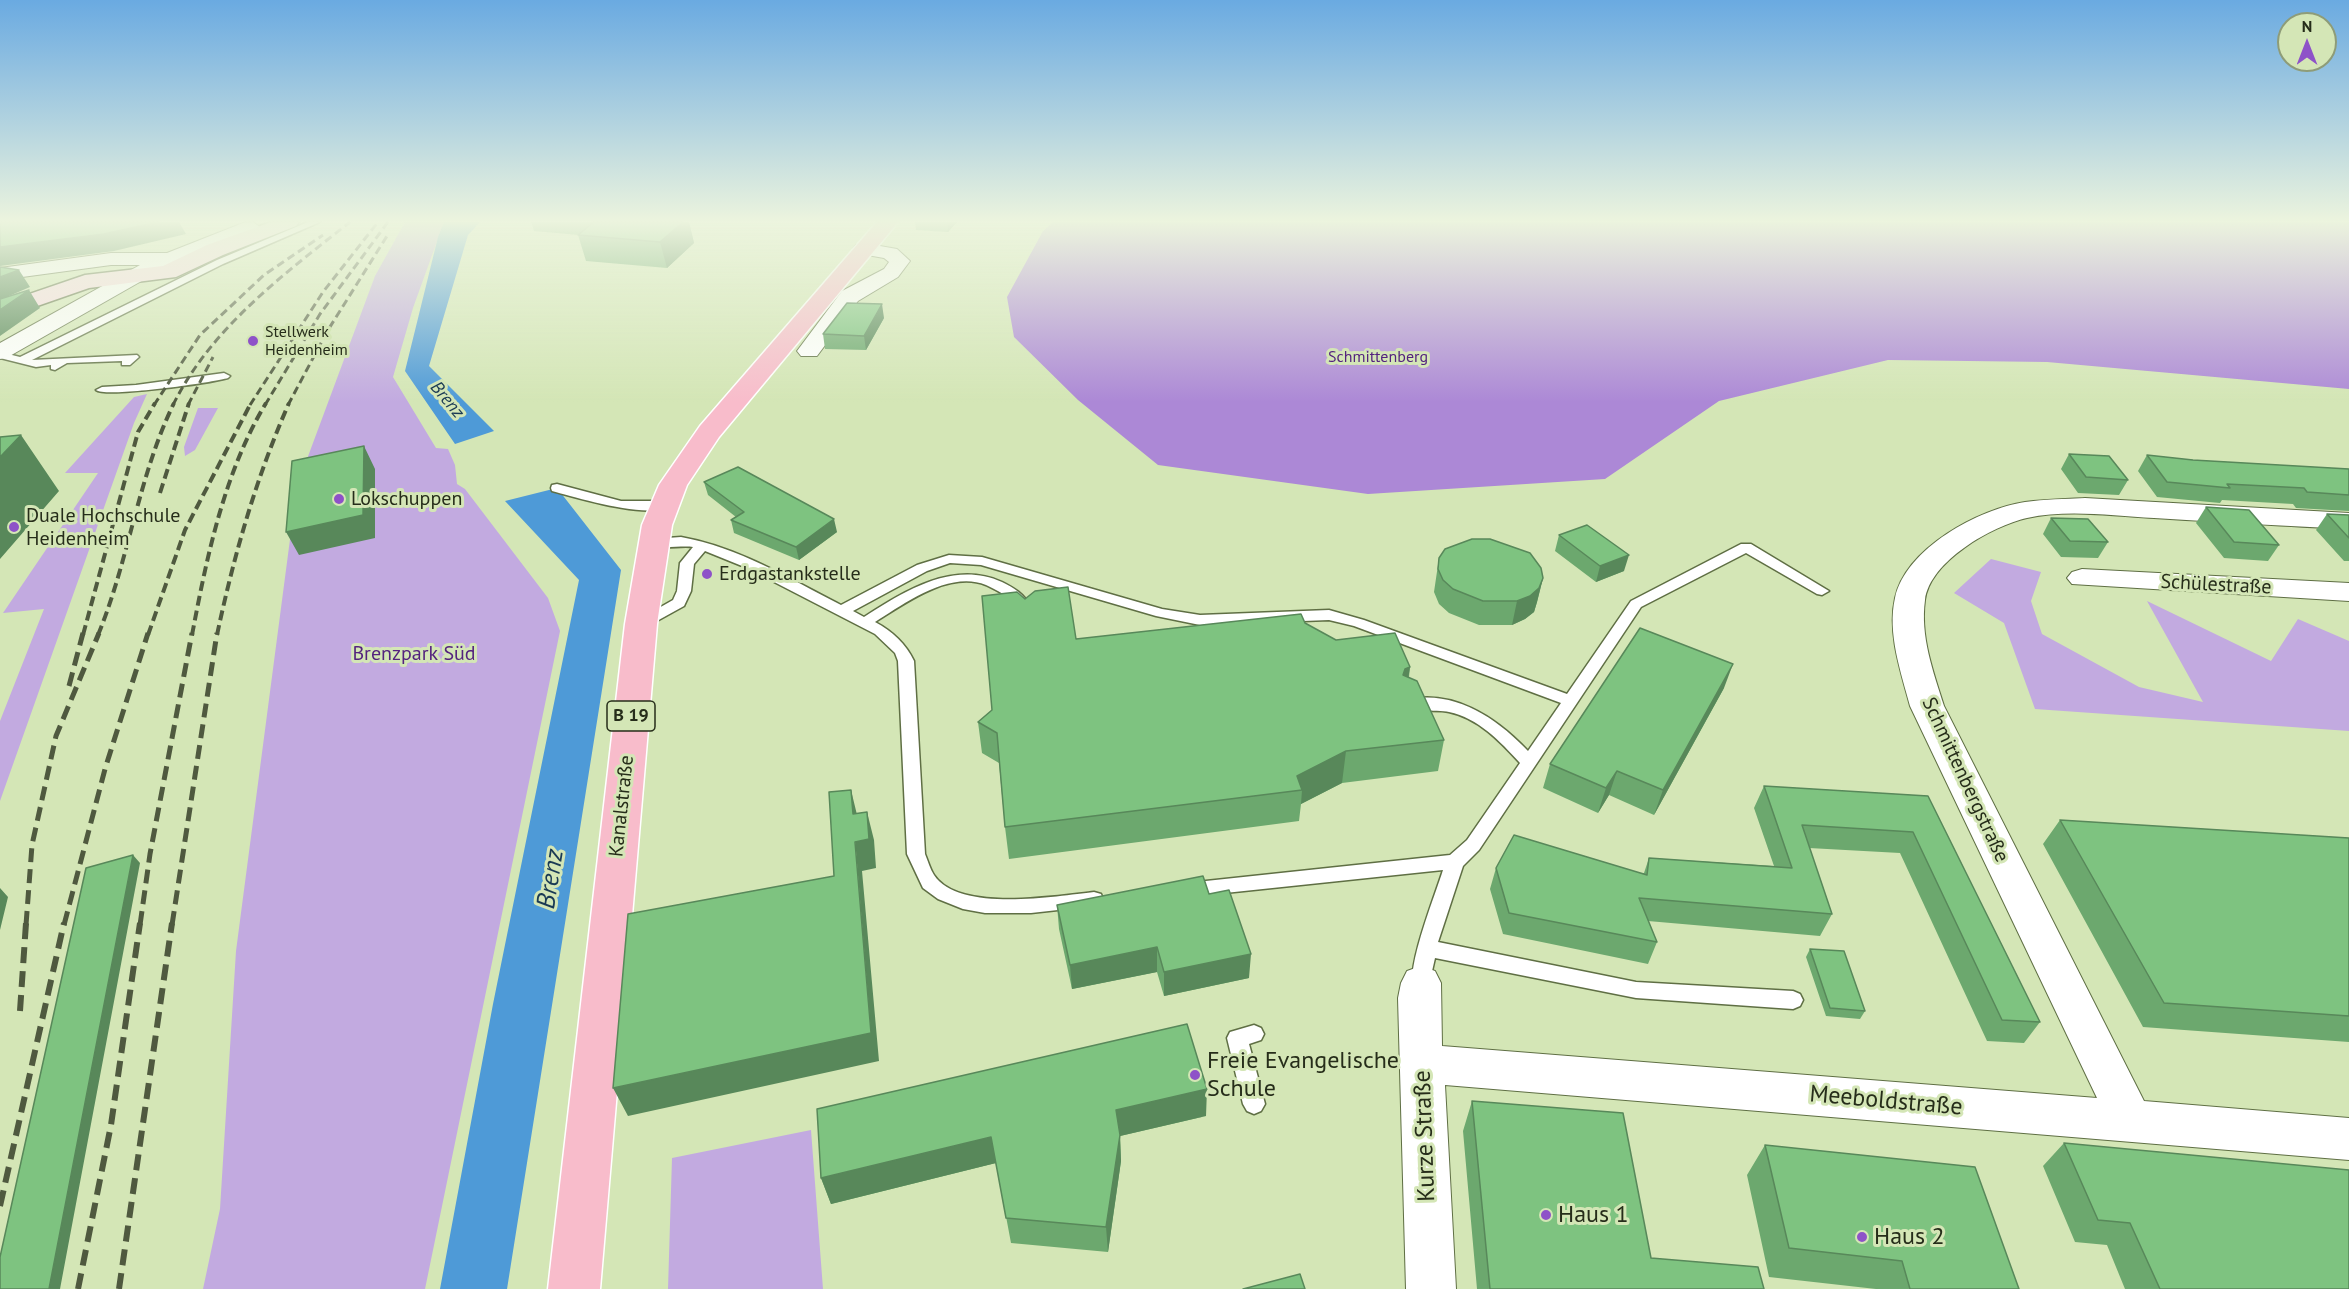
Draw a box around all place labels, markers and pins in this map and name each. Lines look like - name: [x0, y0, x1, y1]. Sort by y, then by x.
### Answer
- place label: Stellwerk Heidenheim: [265, 322, 348, 360]
- marker: Stellwerk Heidenheim: [246, 334, 260, 348]
- place label: Lokschuppen: [351, 487, 462, 511]
- marker: Lokschuppen: [332, 492, 346, 506]
- place label: Duale Hochschule Heidenheim: [26, 504, 180, 551]
- marker: Duale Hochschule Heidenheim: [7, 520, 21, 534]
- place label: Erdgastankstelle: [719, 562, 861, 586]
- marker: Erdgastankstelle: [700, 567, 714, 581]
- place label: Freie Evangelische Schule: [1207, 1047, 1399, 1103]
- marker: Freie Evangelische Schule: [1188, 1068, 1202, 1082]
- place label: Haus 1: [1558, 1201, 1629, 1229]
- marker: Haus 1: [1539, 1208, 1553, 1222]
- place label: Haus 2: [1874, 1223, 1945, 1251]
- marker: Haus 2: [1855, 1230, 1869, 1244]

